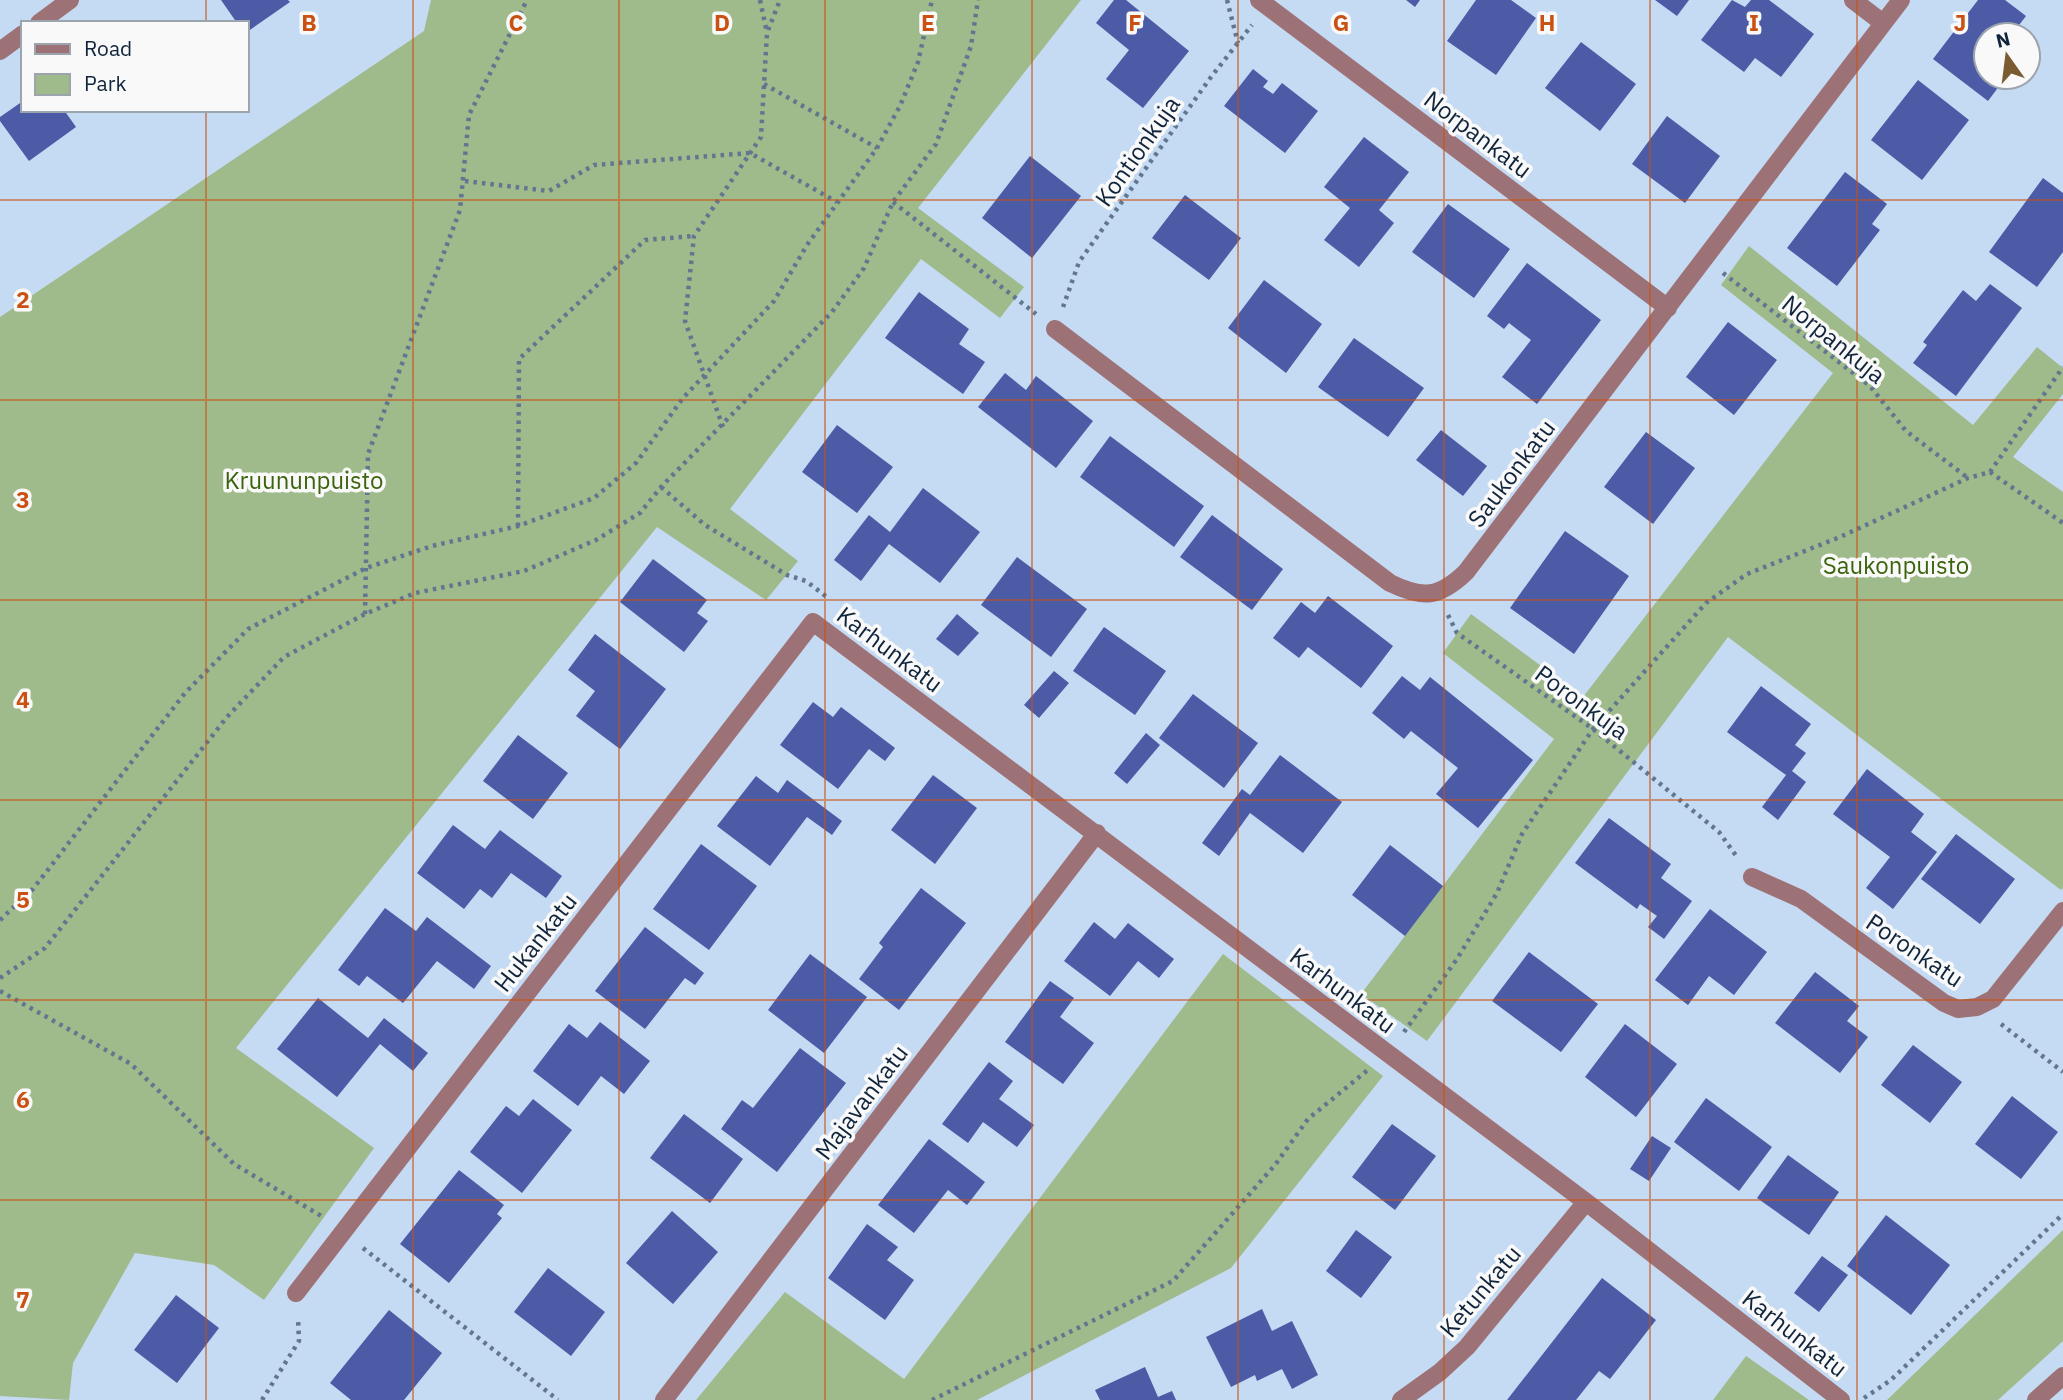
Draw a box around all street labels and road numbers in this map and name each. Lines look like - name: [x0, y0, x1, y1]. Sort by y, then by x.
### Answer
- street label: Norpankatu: [1418, 83, 1538, 185]
- street label: Kontionkuja: [1087, 89, 1187, 213]
- street label: Norpankuja: [1776, 287, 1893, 391]
- street label: Saukonkatu: [1460, 413, 1562, 533]
- street label: Karhunkatu: [831, 599, 949, 699]
- street label: Poronkuja: [1529, 657, 1635, 747]
- street label: Hukankatu: [486, 886, 584, 998]
- street label: Poronkatu: [1860, 906, 1970, 994]
- street label: Karhunkatu: [1284, 940, 1402, 1040]
- street label: Majavankatu: [807, 1038, 915, 1166]
- street label: Ketunkatu: [1432, 1238, 1528, 1344]
- street label: Karhunkatu: [1736, 1282, 1854, 1384]

